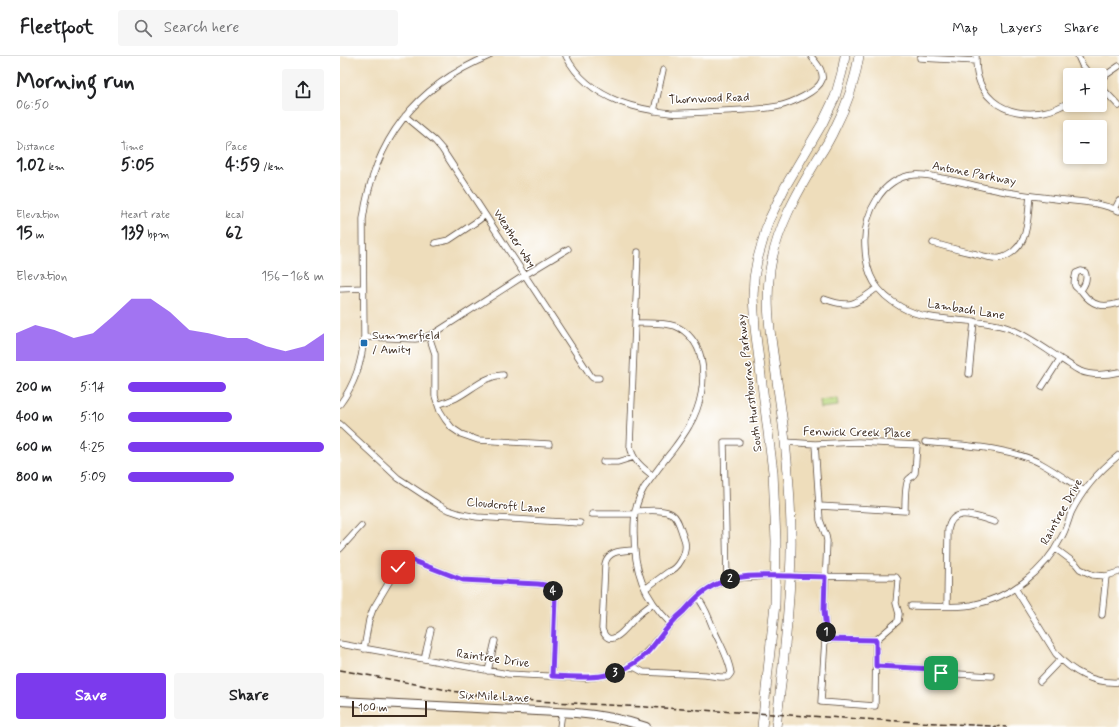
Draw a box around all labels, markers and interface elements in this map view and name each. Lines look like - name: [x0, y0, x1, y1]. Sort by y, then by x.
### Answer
- search box: [118, 10, 398, 46]
- text: Fleetfoot: [20, 15, 94, 40]
- icon: search: [132, 17, 154, 39]
- text: Search here: [164, 18, 239, 38]
- text: Map: [952, 19, 978, 37]
- text: Layers: [1000, 19, 1042, 37]
- text: Share: [1064, 19, 1099, 37]
- text: Morning run: [16, 68, 135, 96]
- map controls: [1063, 68, 1107, 164]
- button: +: [1063, 68, 1107, 112]
- button: share: [282, 69, 324, 111]
- street label: Thornwood Road: [668, 90, 750, 108]
- text: 06:50: [16, 97, 49, 114]
- button: −: [1063, 120, 1107, 164]
- text: Distance: [16, 140, 55, 154]
- text: Time: [121, 140, 144, 154]
- text: Pace: [225, 140, 247, 154]
- text: 1.02: [16, 154, 46, 176]
- text: 5:05: [121, 154, 154, 176]
- text: 4:59: [225, 154, 260, 176]
- street label: Antone Parkway: [931, 158, 1017, 190]
- text: km: [46, 160, 65, 174]
- text: /km: [260, 160, 284, 174]
- street label: Weather Way: [489, 207, 539, 271]
- text: Elevation: [16, 208, 59, 222]
- text: Heart rate: [121, 208, 170, 222]
- text: kcal: [225, 208, 244, 222]
- text: 15: [16, 222, 33, 244]
- text: 139: [121, 222, 144, 244]
- text: 62: [225, 222, 243, 244]
- text: m: [33, 228, 44, 242]
- text: bpm: [144, 228, 170, 242]
- text: Elevation: [16, 268, 67, 285]
- text: 156–168 m: [261, 268, 324, 285]
- street label: Lambach Lane: [926, 296, 1006, 324]
- street label: South Hurstbourne Parkway: [734, 313, 766, 453]
- place label: Summerfield / Amity: [372, 328, 440, 358]
- marker: Summerfield / Amity: [359, 338, 369, 348]
- text: 200 m: [16, 379, 51, 396]
- text: 5:14: [80, 379, 105, 396]
- text: 400 m: [16, 409, 53, 426]
- text: 5:10: [80, 409, 105, 426]
- street label: Fenwick Creek Place: [803, 424, 911, 442]
- text: 600 m: [16, 439, 52, 456]
- text: 4:25: [80, 439, 104, 456]
- text: 800 m: [16, 469, 52, 486]
- text: 5:09: [80, 469, 106, 486]
- street label: Raintree Drive: [1037, 475, 1087, 548]
- street label: Cloudcroft Lane: [466, 495, 546, 517]
- pin: [381, 550, 415, 584]
- icon: check: [387, 556, 409, 578]
- pin: 2: [720, 569, 740, 589]
- text: 2: [727, 572, 733, 586]
- pin: 4: [543, 581, 563, 601]
- text: 4: [550, 584, 556, 598]
- pin: 1: [816, 622, 836, 642]
- text: 1: [824, 625, 828, 639]
- street label: Raintree Drive: [455, 646, 531, 672]
- pin: [924, 656, 958, 690]
- icon: arrive: [930, 662, 952, 684]
- pin: 3: [605, 663, 625, 683]
- text: 3: [613, 666, 617, 680]
- button: Save: [16, 673, 166, 719]
- button: Share: [174, 673, 324, 719]
- street label: Six Mile Lane: [458, 687, 530, 707]
- scale bar: [352, 699, 427, 718]
- text: 100 m: [358, 701, 388, 715]

